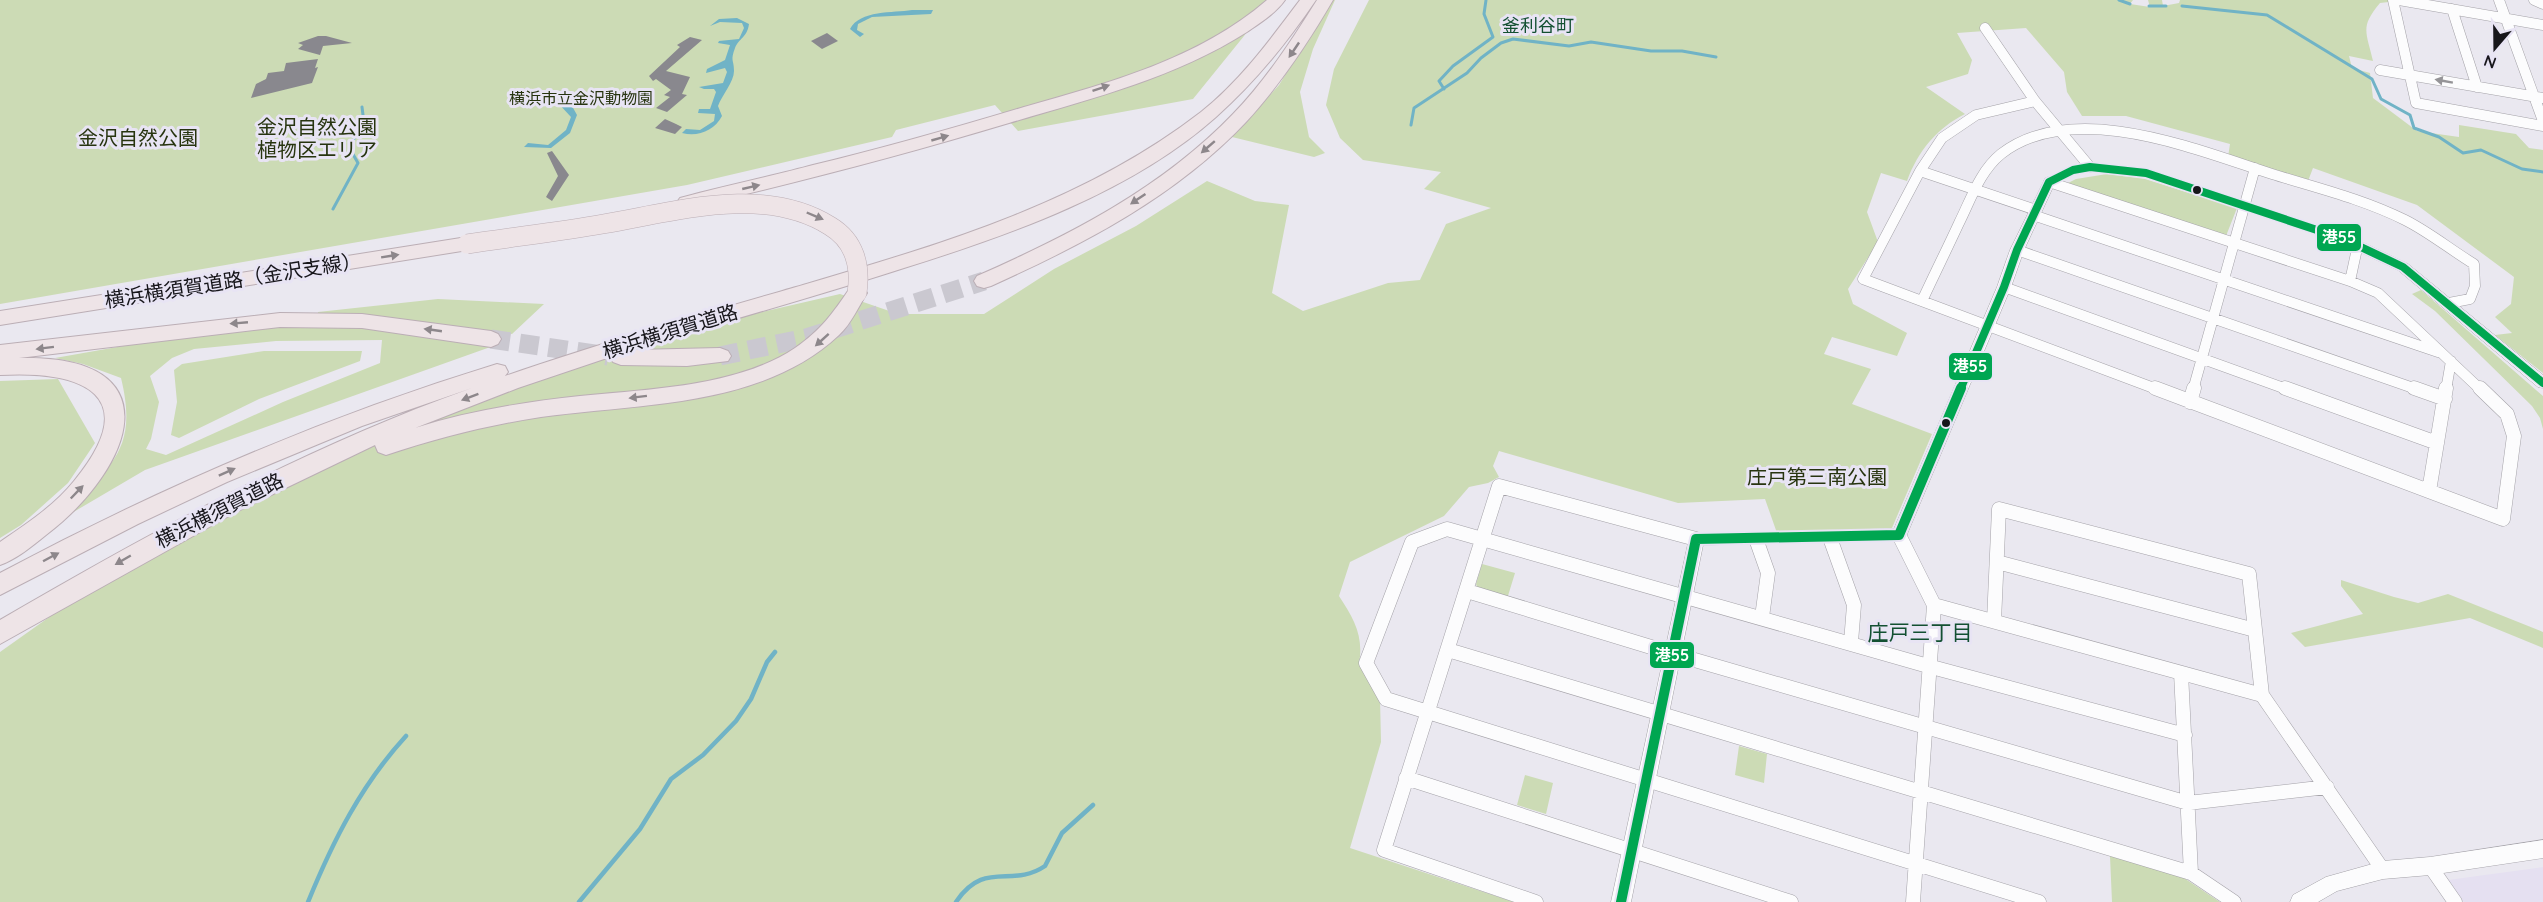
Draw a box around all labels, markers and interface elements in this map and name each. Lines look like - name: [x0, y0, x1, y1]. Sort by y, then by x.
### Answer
- district label: 釜利谷町: [1502, 14, 1574, 37]
- north arrow: [2465, 18, 2525, 78]
- one-way arrow: [1288, 41, 1299, 58]
- text: N: [2481, 51, 2499, 74]
- one-way arrow: [2434, 76, 2453, 85]
- one-way arrow: [1092, 83, 1110, 93]
- park label: 横浜市立金沢動物園: [509, 88, 653, 108]
- park label: 金沢自然公園 植物区エリア: [257, 114, 377, 162]
- park label: 金沢自然公園: [78, 125, 198, 150]
- one-way arrow: [931, 133, 949, 142]
- one-way arrow: [1201, 140, 1216, 153]
- one-way arrow: [742, 182, 760, 192]
- unlabelled marker: [2191, 184, 2203, 196]
- one-way arrow: [1130, 194, 1147, 205]
- one-way arrow: [807, 212, 824, 221]
- line badge: 港55: [2316, 223, 2362, 252]
- text: 港55: [2322, 227, 2356, 247]
- street label: 横浜横須賀道路（金沢支線）: [103, 247, 363, 313]
- one-way arrow: [380, 251, 399, 260]
- street label: 横浜横須賀道路: [599, 299, 741, 363]
- one-way arrow: [229, 319, 248, 328]
- one-way arrow: [423, 325, 442, 334]
- one-way arrow: [815, 333, 830, 346]
- one-way arrow: [36, 343, 55, 352]
- line badge: 港55: [1948, 352, 1993, 381]
- text: 港55: [1953, 356, 1987, 376]
- one-way arrow: [461, 392, 479, 402]
- one-way arrow: [629, 392, 648, 401]
- unlabelled marker: [1940, 417, 1952, 429]
- park label: 庄戸第三南公園: [1747, 464, 1887, 489]
- street label: 横浜横須賀道路: [151, 467, 287, 553]
- one-way arrow: [218, 467, 236, 476]
- one-way arrow: [70, 485, 84, 499]
- one-way arrow: [43, 552, 60, 562]
- one-way arrow: [114, 555, 131, 565]
- district label: 庄戸三丁目: [1868, 619, 1973, 645]
- line badge: 港55: [1649, 641, 1695, 669]
- text: 港55: [1655, 645, 1689, 665]

